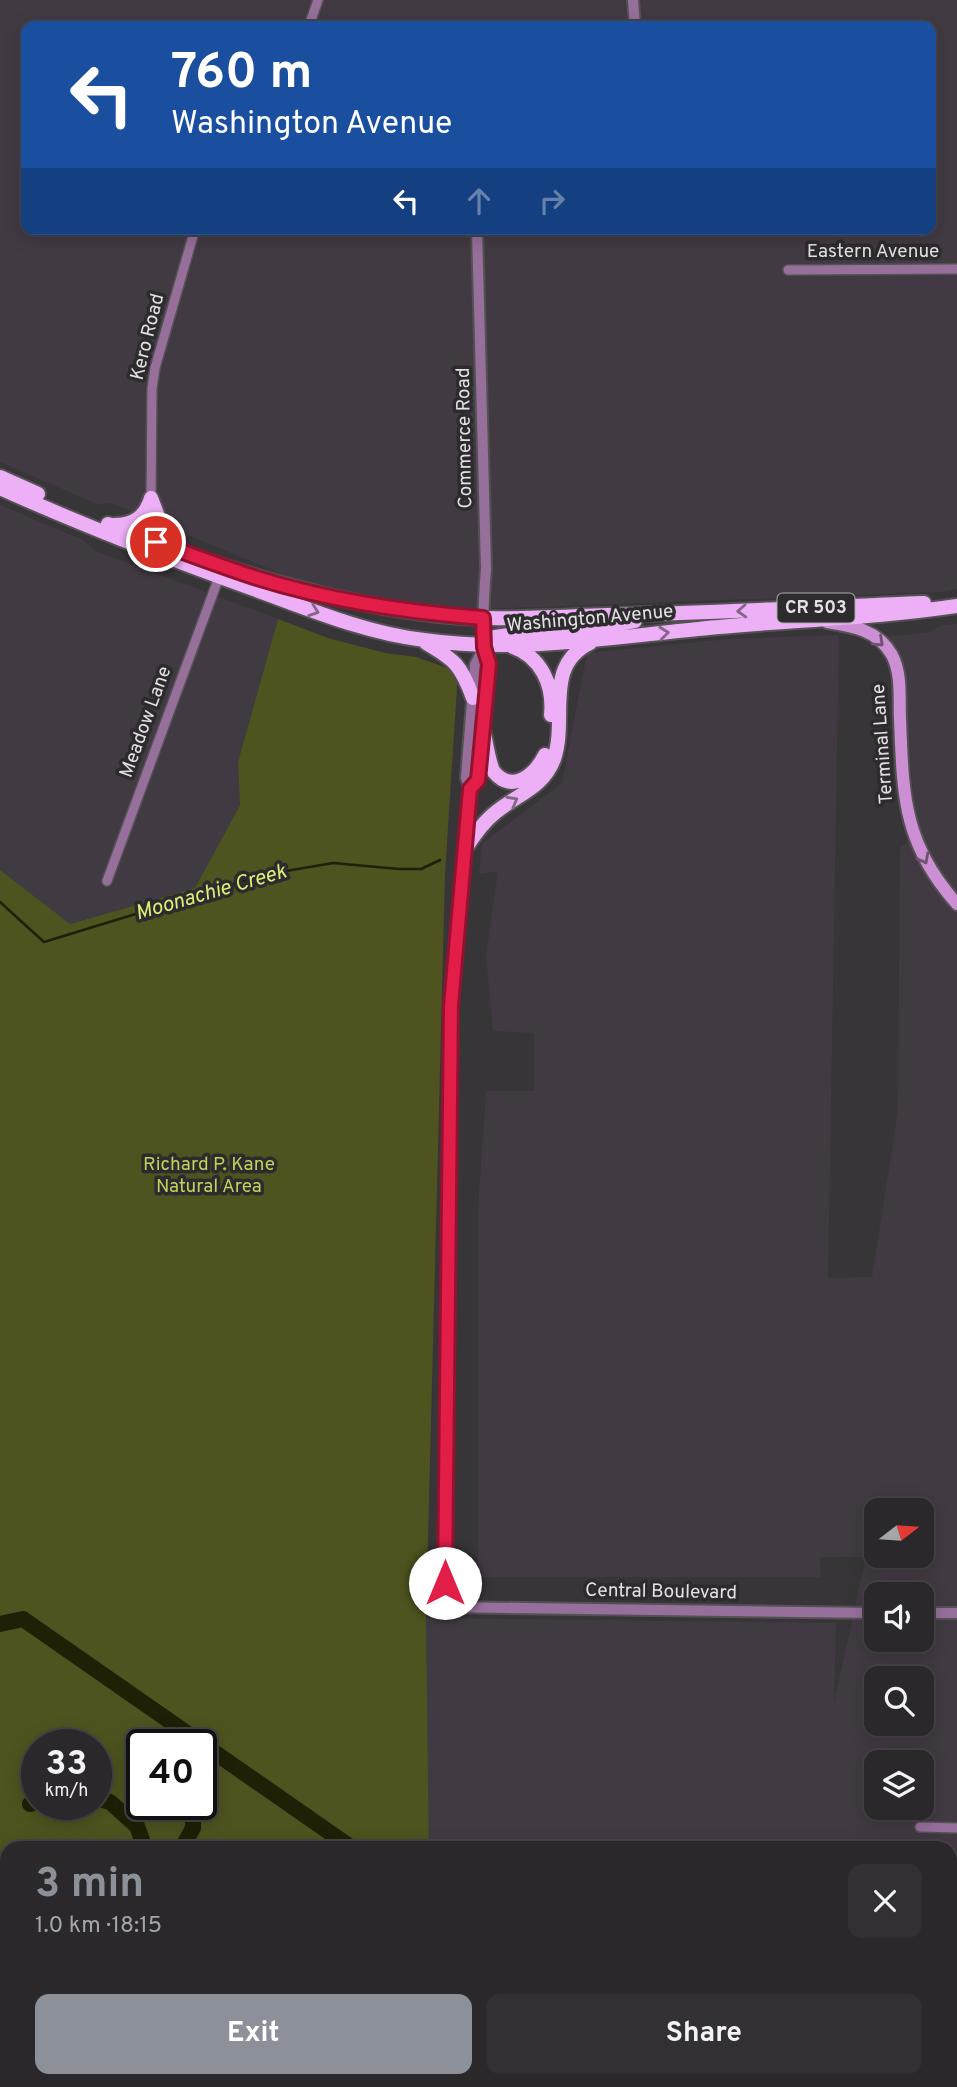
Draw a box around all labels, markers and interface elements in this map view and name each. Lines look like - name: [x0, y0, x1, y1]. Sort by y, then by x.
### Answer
- text: 760 m: [171, 44, 312, 106]
- icon: left: [56, 49, 147, 140]
- text: Washington Avenue: [171, 105, 452, 145]
- icon: left: [387, 182, 425, 220]
- icon: ahead: [460, 182, 498, 220]
- icon: right: [533, 182, 571, 220]
- street label: Eastern Avenue: [807, 240, 939, 264]
- street label: Kero Road: [126, 291, 170, 383]
- street label: Commerce Road: [452, 367, 478, 509]
- pin: [126, 512, 186, 572]
- icon: arrive: [137, 523, 175, 561]
- road number: CR 503: [778, 594, 854, 622]
- street label: Washington Avenue: [506, 600, 674, 638]
- one-way arrow: [307, 603, 319, 617]
- one-way arrow: [736, 604, 747, 619]
- one-way arrow: [658, 625, 670, 640]
- one-way arrow: [871, 633, 884, 646]
- street label: Meadow Lane: [115, 663, 177, 781]
- street label: Terminal Lane: [867, 683, 899, 805]
- one-way arrow: [506, 796, 518, 809]
- one-way arrow: [916, 852, 930, 864]
- water label: Moonachie Creek: [132, 858, 290, 927]
- park label: Richard P. Kane Natural Area: [143, 1153, 275, 1199]
- north arrow: [864, 1498, 934, 1568]
- map controls: [864, 1498, 934, 1820]
- position arrow: [408, 1546, 482, 1620]
- street label: Central Boulevard: [585, 1579, 737, 1605]
- button: sound: [864, 1582, 934, 1652]
- button: search: [864, 1666, 934, 1736]
- speed limit sign: 40: [126, 1729, 217, 1820]
- text: 33: [46, 1743, 87, 1787]
- button: layers: [864, 1750, 934, 1820]
- text: km/h: [45, 1780, 88, 1803]
- text: 3 min: [35, 1859, 144, 1912]
- button: close: [848, 1864, 922, 1938]
- text: 1.0 km · 18:15: [35, 1912, 162, 1941]
- button: Exit: [35, 1994, 472, 2074]
- button: Share: [486, 1994, 922, 2074]

